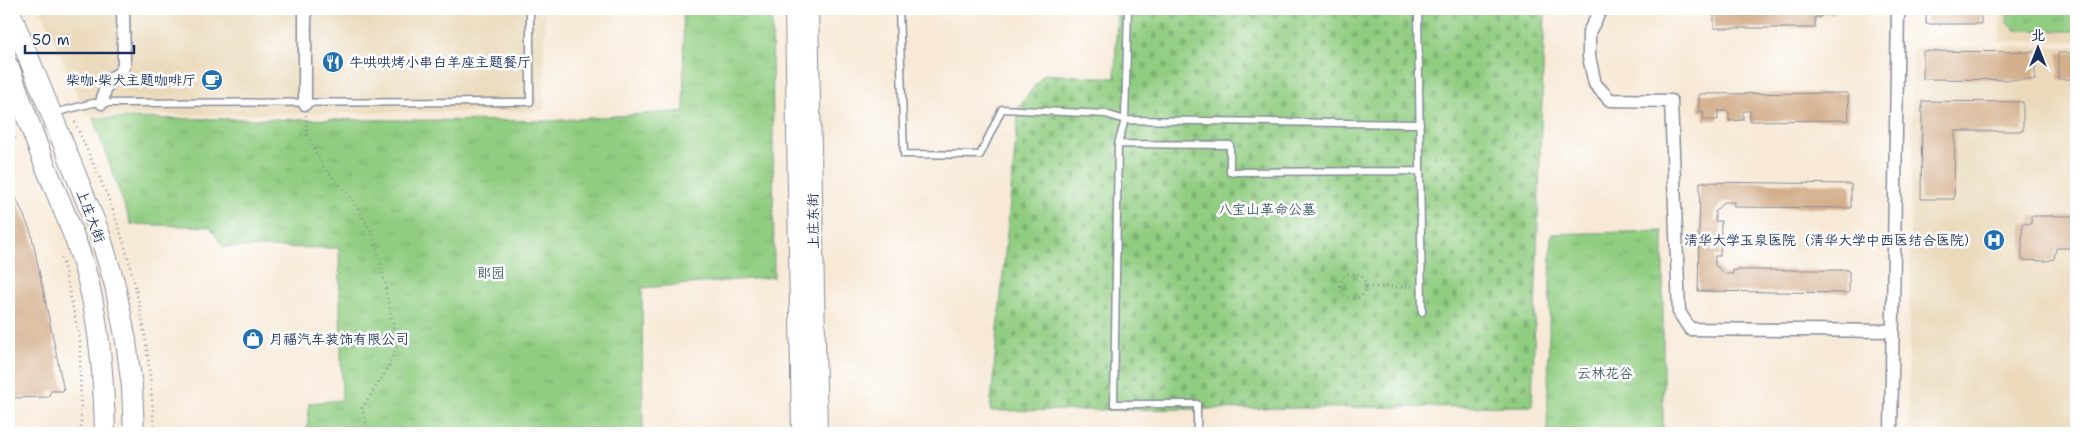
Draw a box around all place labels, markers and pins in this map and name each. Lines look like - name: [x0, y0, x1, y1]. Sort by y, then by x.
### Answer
- restaurant icon: 牛哄哄烤小串白羊座主题餐厅: [321, 50, 345, 74]
- place label: 牛哄哄烤小串白羊座主题餐厅: [349, 53, 531, 71]
- cafe icon: 柴咖·柴犬主题咖啡厅: [200, 68, 224, 92]
- place label: 柴咖·柴犬主题咖啡厅: [66, 71, 196, 89]
- hospital icon: 清华大学玉泉医院（清华大学中西医结合医院）: [1982, 228, 2006, 252]
- place label: 清华大学玉泉医院（清华大学中西医结合医院）: [1684, 231, 1978, 249]
- shop icon: 月福汽车装饰有限公司: [241, 327, 265, 351]
- place label: 月福汽车装饰有限公司: [269, 330, 409, 348]

